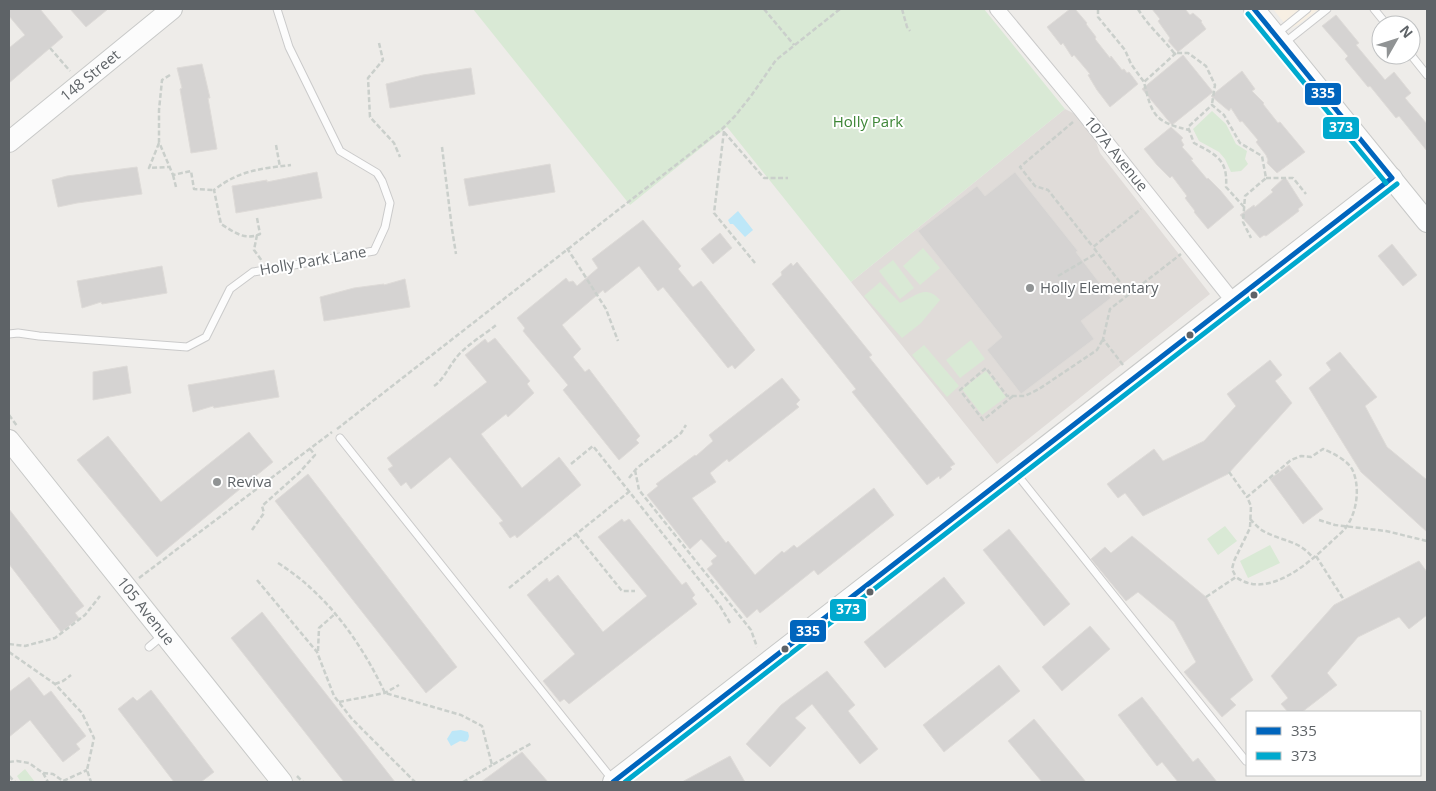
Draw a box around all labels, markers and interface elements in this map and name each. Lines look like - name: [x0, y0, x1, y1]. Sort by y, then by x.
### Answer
- north arrow: [1371, 15, 1421, 65]
- text: N: [1396, 21, 1417, 42]
- street label: 148 Street: [56, 44, 124, 105]
- line badge: 335: [1304, 82, 1342, 106]
- text: 335: [1311, 83, 1335, 102]
- park label: Holly Park: [833, 111, 903, 131]
- street label: 107A Avenue: [1080, 112, 1153, 195]
- line badge: 373: [1322, 116, 1360, 140]
- text: 373: [1329, 117, 1353, 136]
- street label: Holly Park Lane: [258, 241, 368, 279]
- place label: Holly Elementary: [1040, 277, 1159, 297]
- marker: Holly Elementary: [1024, 282, 1036, 294]
- unlabelled marker: [1249, 290, 1259, 300]
- unlabelled marker: [1185, 330, 1195, 340]
- place label: Reviva: [227, 471, 272, 491]
- marker: Reviva: [211, 476, 223, 488]
- street label: 105 Avenue: [113, 572, 180, 649]
- unlabelled marker: [865, 587, 875, 597]
- line badge: 373: [829, 598, 867, 622]
- text: 373: [836, 599, 860, 618]
- line badge: 335: [789, 619, 827, 643]
- text: 335: [796, 621, 820, 640]
- unlabelled marker: [780, 644, 790, 654]
- legend: [1246, 711, 1421, 776]
- text: 335: [1291, 720, 1317, 740]
- text: 373: [1291, 745, 1317, 765]

